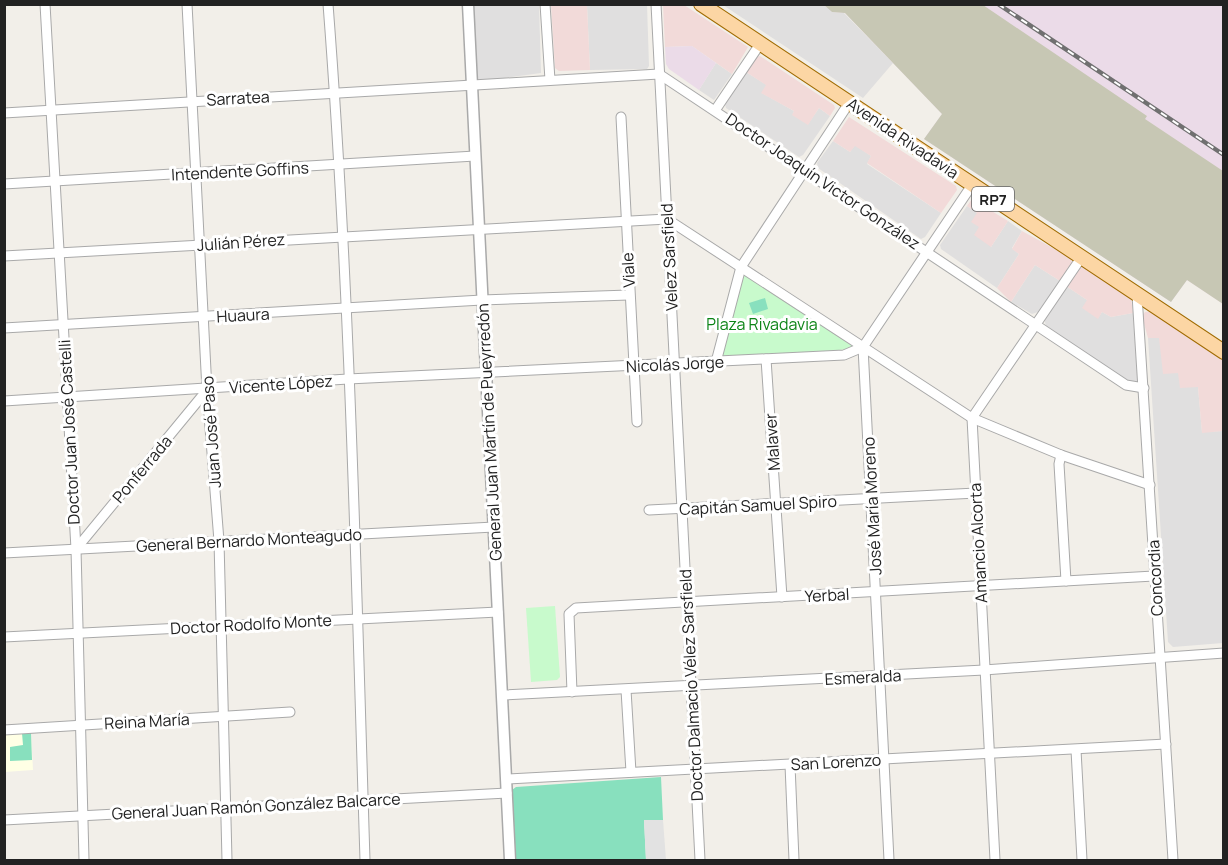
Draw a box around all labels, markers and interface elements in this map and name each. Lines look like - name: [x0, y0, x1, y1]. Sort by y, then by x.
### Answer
- street label: Sarratea: [206, 85, 270, 111]
- street label: Avenida Rivadavia: [843, 92, 963, 184]
- street label: Doctor Joaquín Victor González: [722, 108, 924, 254]
- street label: Intendente Goffins: [171, 156, 309, 186]
- road number: RP7: [972, 187, 1014, 211]
- street label: Velez Sarsfield: [655, 203, 683, 311]
- street label: Julián Pérez: [196, 228, 286, 256]
- street label: Viale: [616, 252, 640, 288]
- street label: Huaura: [216, 303, 270, 327]
- street label: General Juan Martín de Pueyrredón: [471, 303, 507, 561]
- park label: Plaza Rivadavia: [706, 313, 818, 335]
- street label: Doctor Juan José Castelli: [53, 339, 85, 525]
- street label: Nicolás Jorge: [625, 350, 725, 378]
- street label: Vicente López: [228, 369, 334, 399]
- street label: Juan José Paso: [196, 375, 226, 489]
- street label: Malaver: [759, 412, 785, 471]
- street label: Ponferrada: [107, 431, 177, 507]
- street label: José María Moreno: [857, 436, 887, 576]
- street label: Amancio Alcorta: [964, 482, 992, 604]
- street label: Capitán Samuel Spiro: [679, 490, 837, 520]
- street label: General Bernardo Monteagudo: [136, 523, 362, 557]
- street label: Concordia: [1142, 539, 1168, 617]
- street label: Doctor Dalmacio Vélez Sarsfield: [674, 568, 708, 802]
- street label: Yerbal: [804, 583, 850, 607]
- street label: Doctor Rodolfo Monte: [170, 609, 332, 639]
- street label: Esmeralda: [824, 664, 902, 690]
- street label: Reina María: [104, 708, 190, 734]
- street label: San Lorenzo: [790, 749, 882, 775]
- street label: General Juan Ramón González Balcarce: [111, 787, 401, 825]

